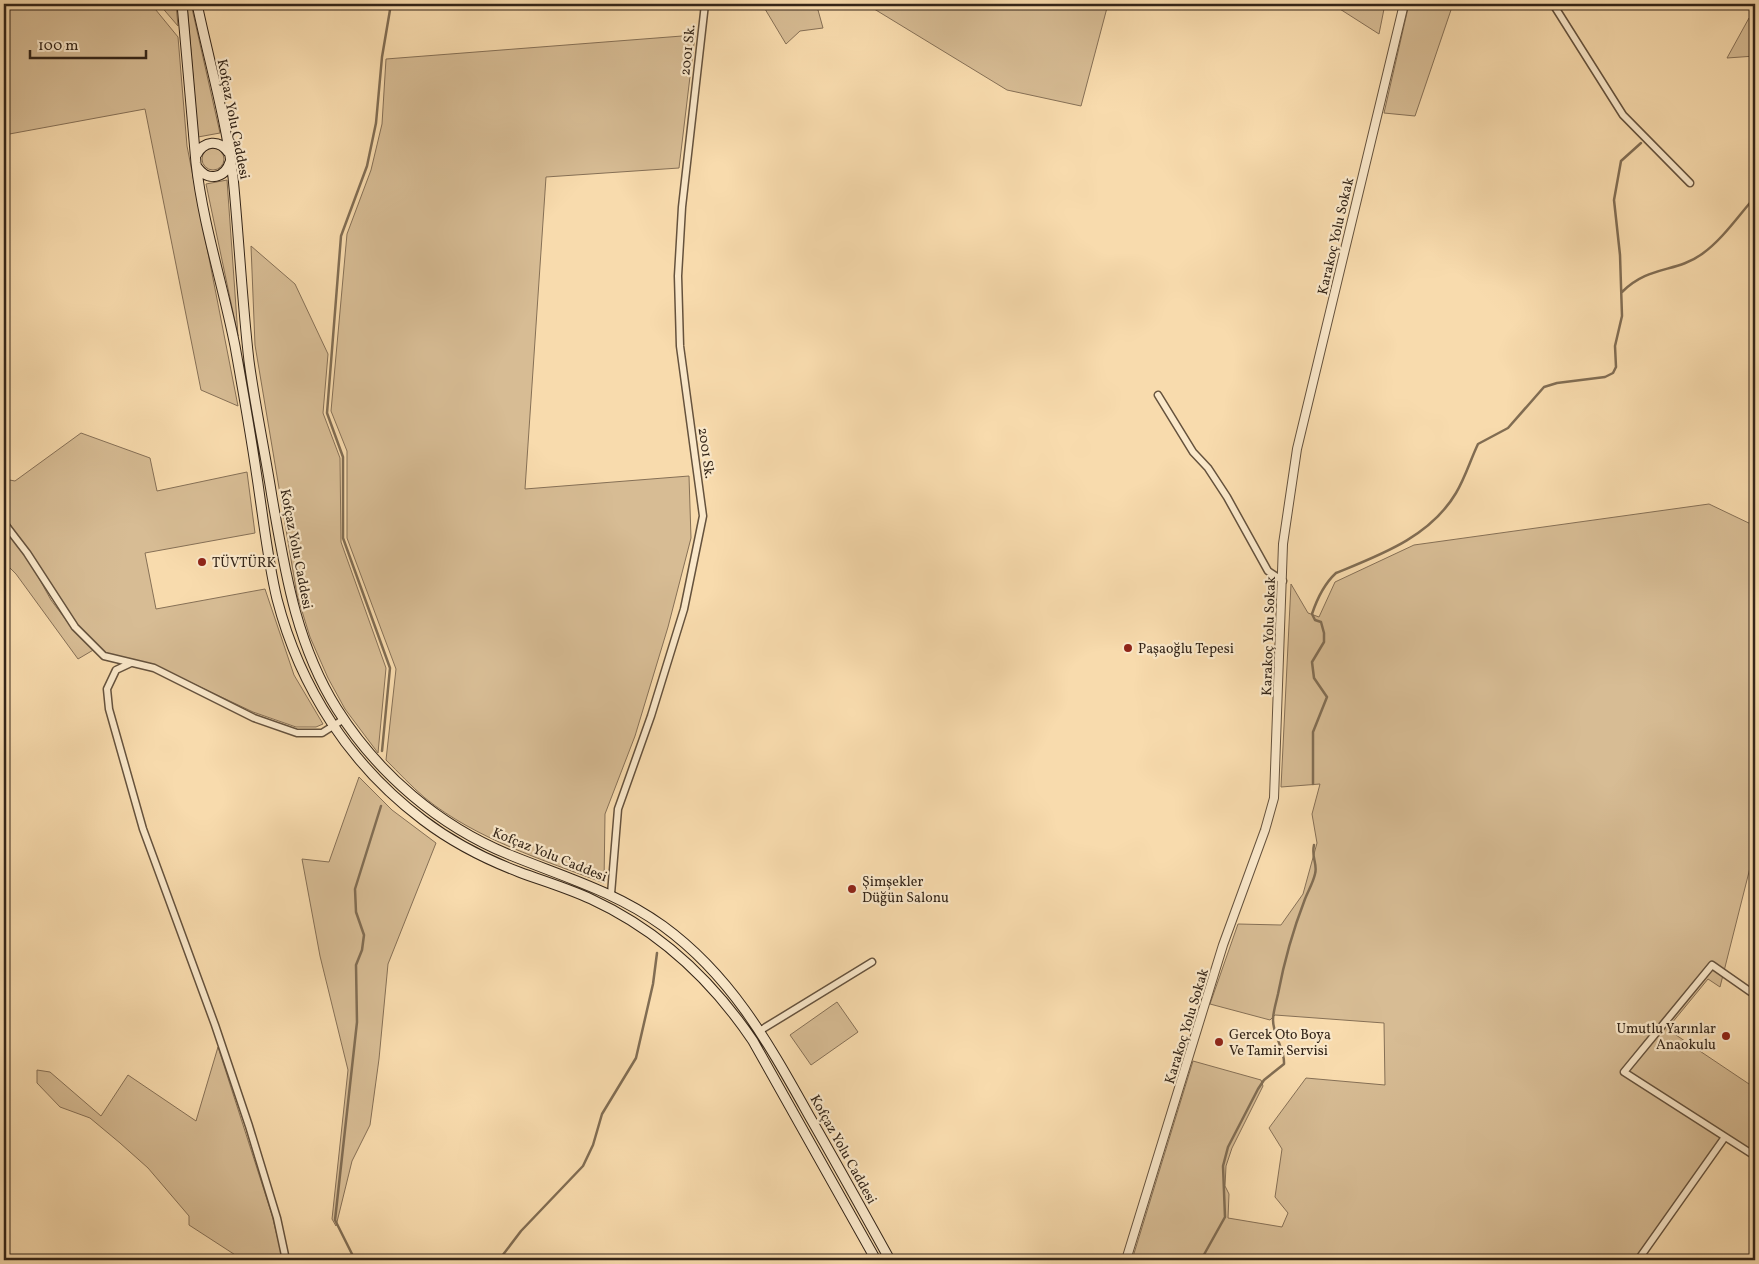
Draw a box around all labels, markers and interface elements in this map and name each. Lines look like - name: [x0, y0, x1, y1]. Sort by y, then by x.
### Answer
- street label: 2001 Sk.: [676, 24, 701, 77]
- scale bar: [30, 28, 146, 60]
- text: 100 m: [38, 36, 78, 57]
- street label: Kofçaz Yolu Caddesi: [212, 57, 254, 181]
- street label: Karakoç Yolu Sokak: [1314, 175, 1359, 297]
- street label: 2001 Sk.: [693, 426, 718, 480]
- street label: Kofçaz Yolu Caddesi: [275, 487, 317, 611]
- place label: TÜVTÜRK: [212, 554, 276, 573]
- marker: TÜVTÜRK: [196, 556, 208, 568]
- street label: Karakoç Yolu Sokak: [1258, 575, 1281, 696]
- place label: Paşaoğlu Tepesi: [1138, 640, 1234, 659]
- marker: Paşaoğlu Tepesi: [1122, 642, 1134, 654]
- street label: Kofçaz Yolu Caddesi: [489, 824, 610, 887]
- place label: Şimşekler Düğün Salonu: [862, 873, 949, 908]
- marker: Şimşekler Düğün Salonu: [846, 883, 858, 895]
- street label: Karakoç Yolu Sokak: [1161, 966, 1214, 1087]
- place label: Umutlu Yarınlar Anaokulu: [1617, 1020, 1716, 1055]
- place label: Gercek Oto Boya Ve Tamir Servisi: [1229, 1026, 1331, 1061]
- marker: Umutlu Yarınlar Anaokulu: [1720, 1030, 1732, 1042]
- marker: Gercek Oto Boya Ve Tamir Servisi: [1213, 1036, 1225, 1048]
- street label: Kofçaz Yolu Caddesi: [805, 1092, 881, 1208]

